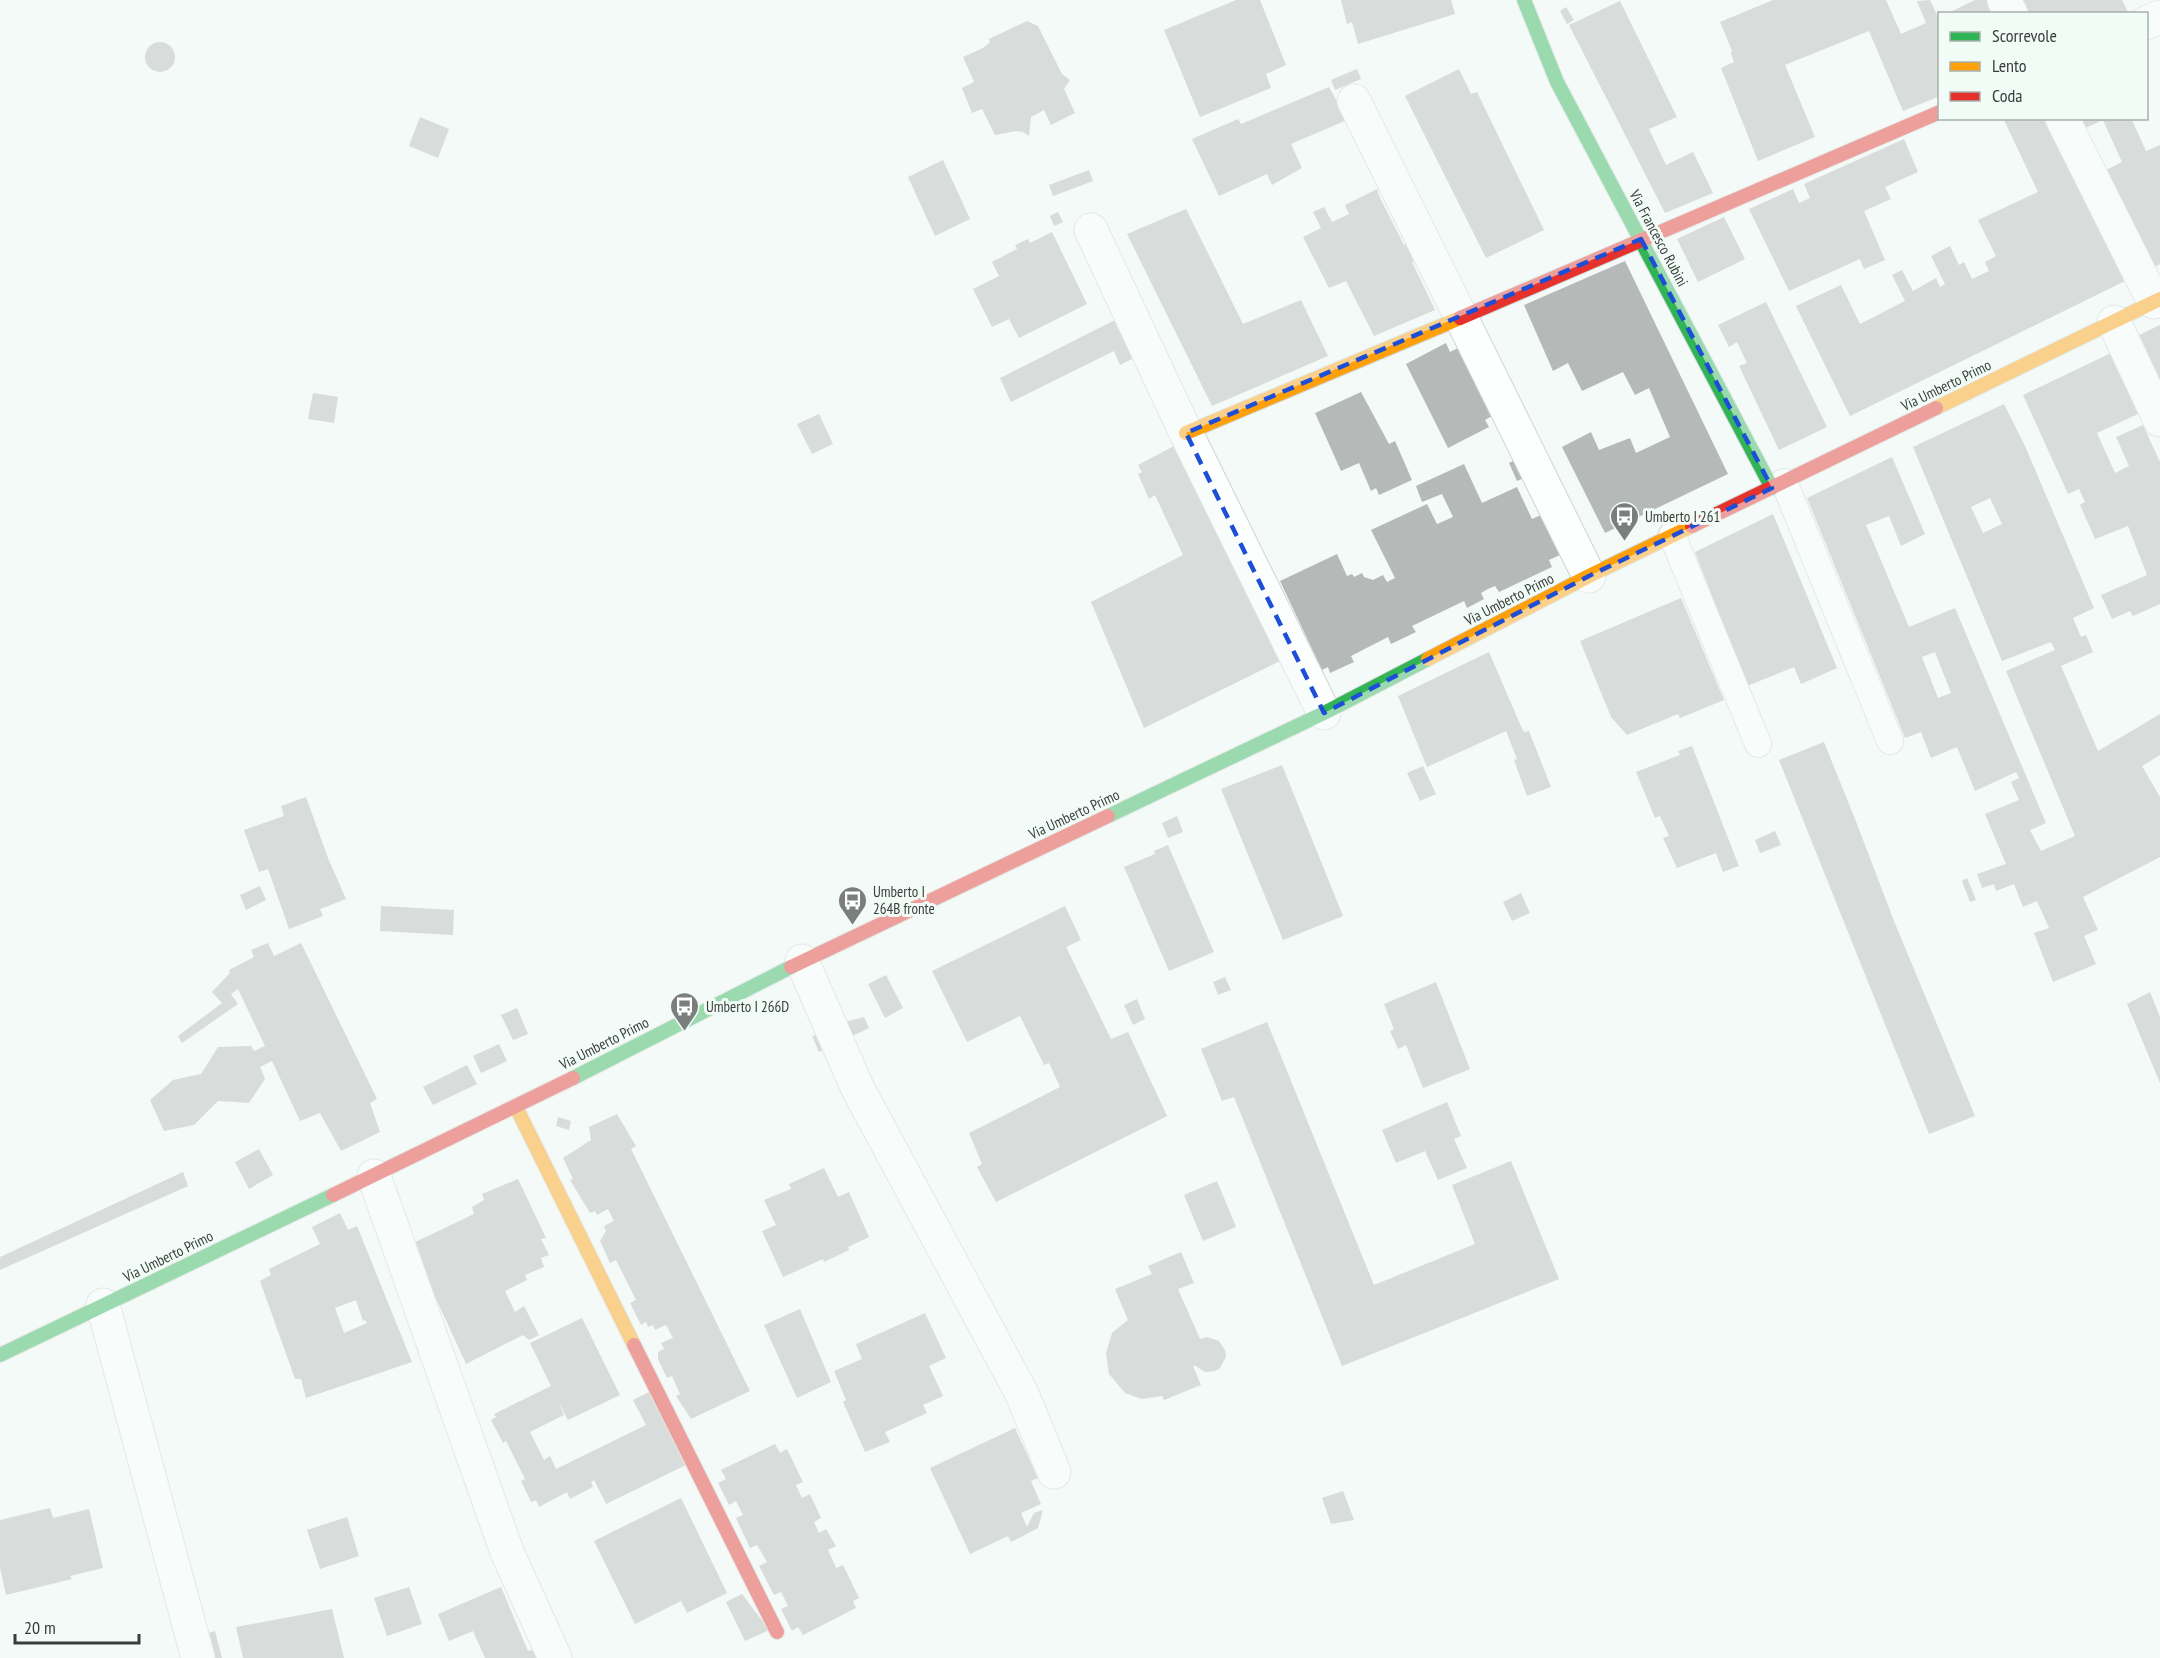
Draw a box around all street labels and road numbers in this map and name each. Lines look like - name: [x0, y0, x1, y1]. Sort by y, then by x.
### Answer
- street label: Via Francesco Rubini: [1625, 186, 1692, 290]
- street label: Via Umberto Primo: [1897, 355, 1994, 415]
- street label: Via Umberto Primo: [1460, 568, 1557, 630]
- street label: Via Umberto Primo: [1025, 785, 1122, 844]
- street label: Via Umberto Primo: [555, 1012, 652, 1074]
- street label: Via Umberto Primo: [119, 1226, 216, 1286]

